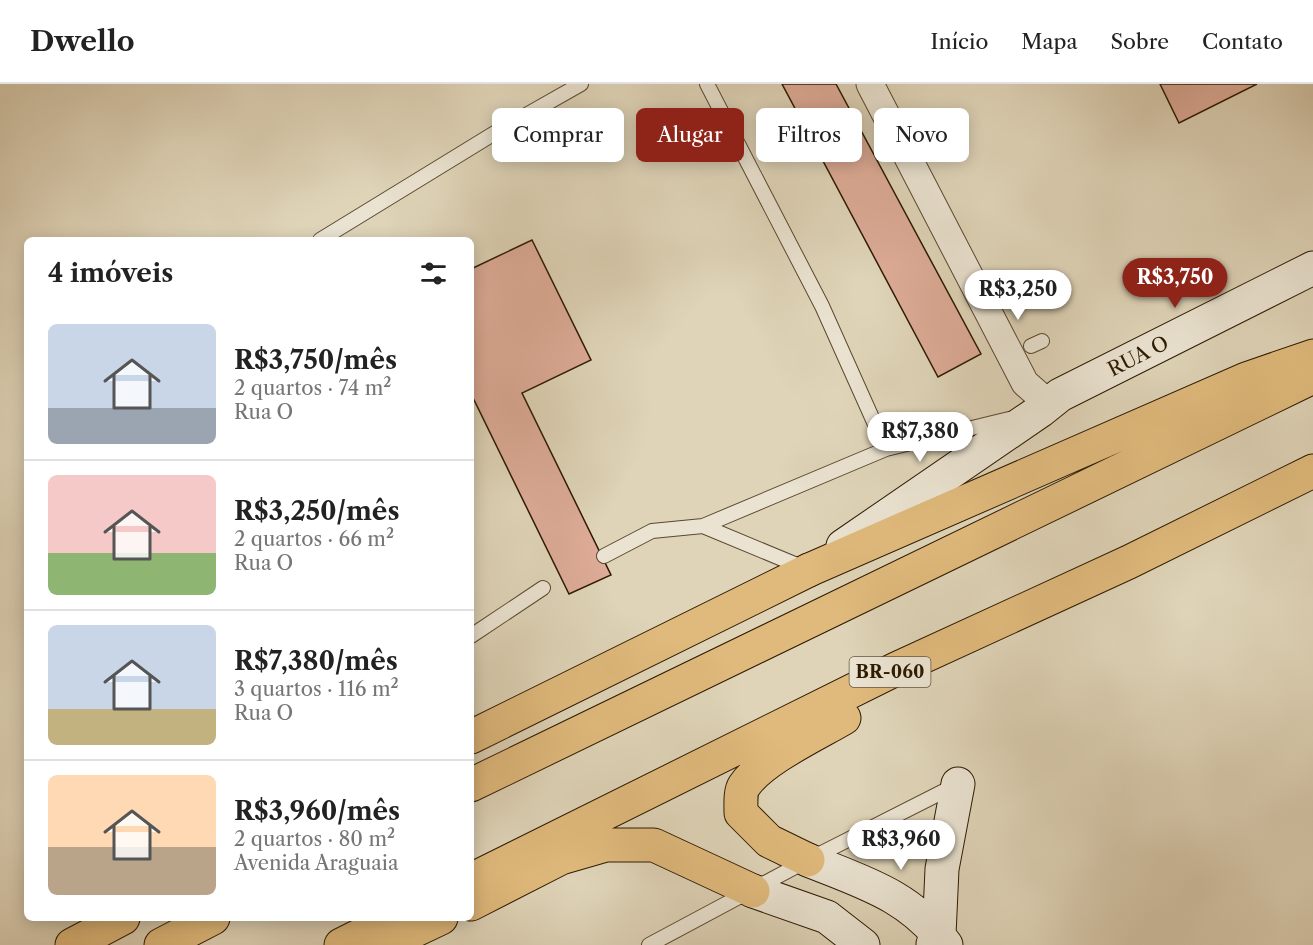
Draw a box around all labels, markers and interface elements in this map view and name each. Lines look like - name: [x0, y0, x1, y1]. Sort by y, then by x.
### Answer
- text: Dwello: [30, 24, 135, 58]
- text: Início: [931, 29, 988, 54]
- text: Mapa: [1021, 29, 1078, 54]
- text: Sobre: [1111, 29, 1169, 54]
- text: Contato: [1202, 29, 1283, 54]
- chip: Comprar: [492, 108, 624, 162]
- chip: Alugar: [636, 108, 744, 162]
- chip: Filtros: [756, 108, 862, 162]
- chip: Novo: [874, 108, 969, 162]
- text: 4 imóveis: [48, 257, 173, 289]
- icon: filters: [417, 257, 450, 290]
- pin: R$3,750: [1120, 258, 1230, 309]
- text: R$3,750: [1136, 265, 1214, 289]
- pin: R$3,250: [963, 270, 1073, 321]
- text: R$3,250: [979, 277, 1057, 301]
- street label: RUA O: [1104, 331, 1172, 381]
- text: R$3,750/mês: [234, 344, 397, 376]
- icon: home: [96, 348, 168, 420]
- text: 2 quartos · 74 m²: [234, 376, 391, 400]
- text: Rua O: [234, 400, 293, 424]
- pin: R$7,380: [865, 412, 975, 463]
- text: R$7,380: [881, 419, 959, 443]
- text: R$3,250/mês: [234, 495, 399, 527]
- icon: home: [96, 499, 168, 571]
- text: 2 quartos · 66 m²: [234, 527, 394, 551]
- text: Rua O: [234, 551, 293, 575]
- text: R$7,380/mês: [234, 645, 398, 677]
- icon: home: [96, 649, 168, 721]
- road number: BR-060: [850, 657, 930, 687]
- text: 3 quartos · 116 m²: [234, 677, 399, 701]
- text: Rua O: [234, 701, 293, 725]
- text: R$3,960/mês: [234, 795, 400, 827]
- icon: home: [96, 799, 168, 871]
- pin: R$3,960: [846, 820, 956, 871]
- text: 2 quartos · 80 m²: [234, 827, 395, 851]
- text: R$3,960: [861, 827, 941, 851]
- text: Avenida Araguaia: [234, 851, 398, 875]

